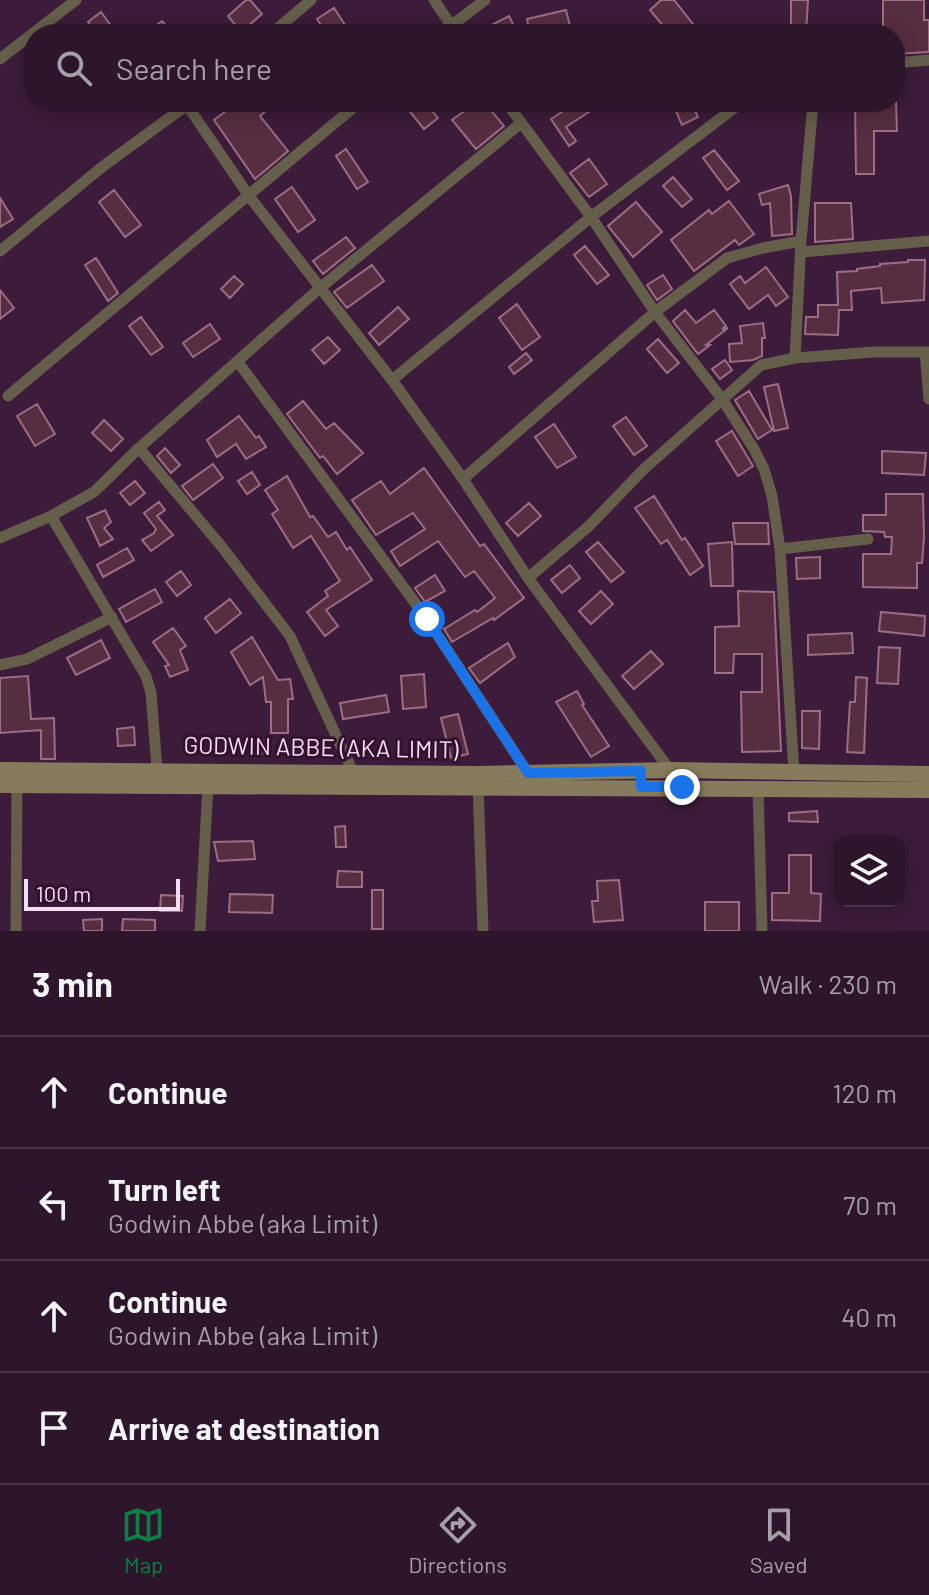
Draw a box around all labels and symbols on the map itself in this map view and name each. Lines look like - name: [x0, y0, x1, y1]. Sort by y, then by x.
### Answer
- route start: [409, 601, 445, 637]
- street label: GODWIN ABBE (AKA LIMIT): [183, 730, 459, 763]
- route end: [664, 769, 700, 805]
- scale bar: [24, 875, 180, 911]

